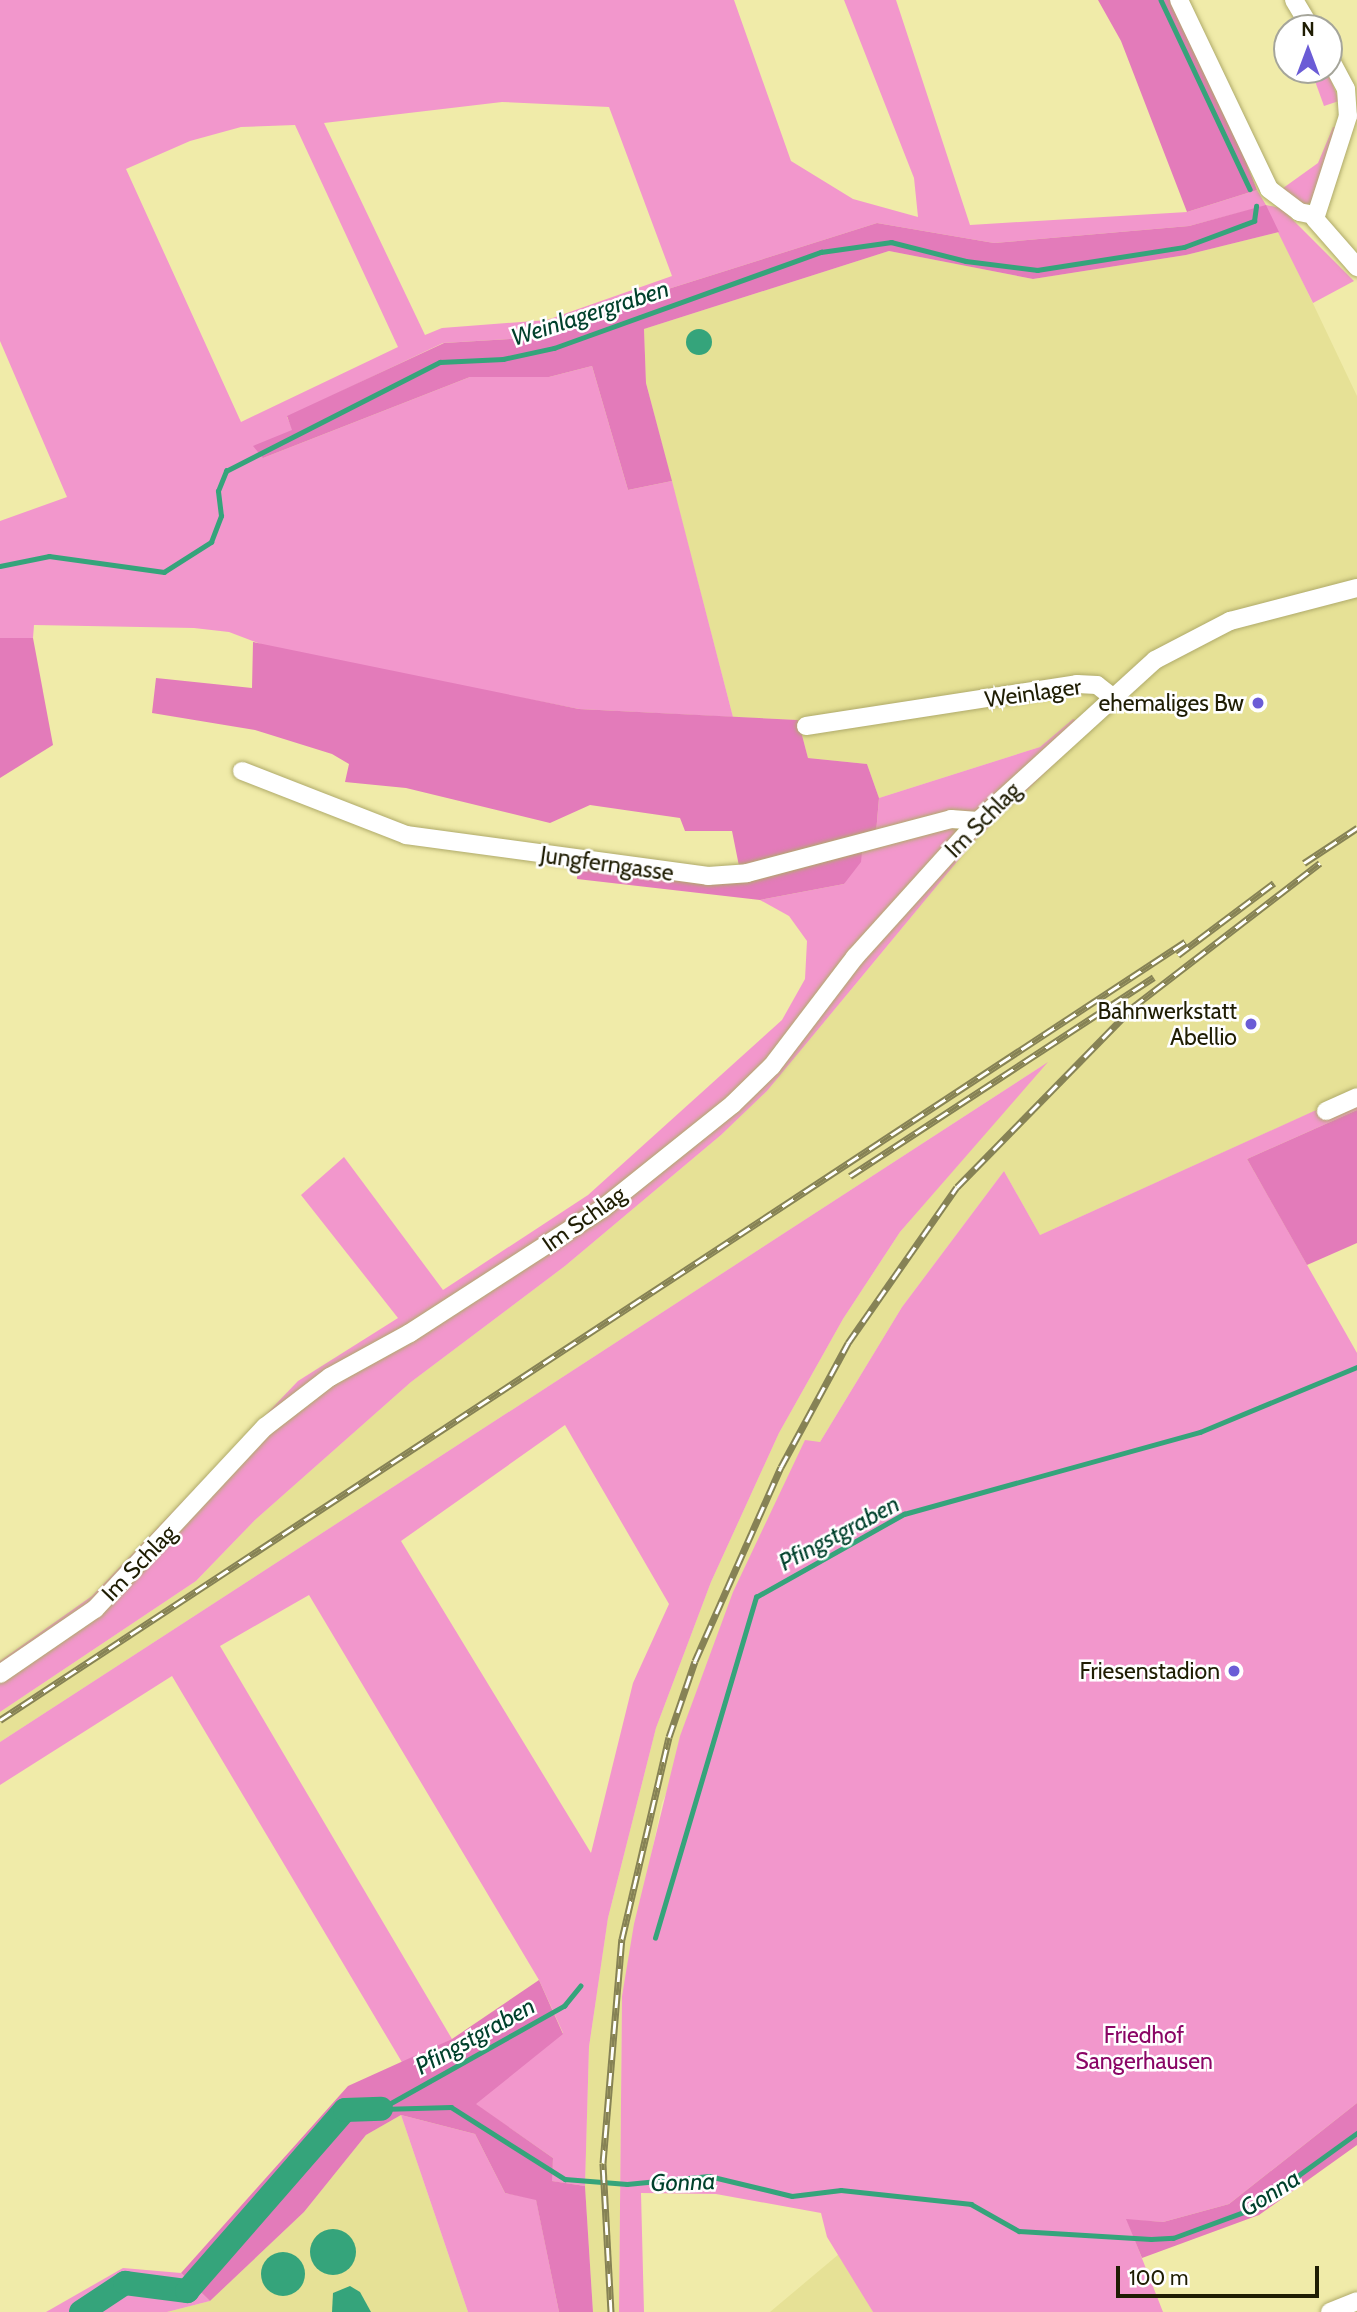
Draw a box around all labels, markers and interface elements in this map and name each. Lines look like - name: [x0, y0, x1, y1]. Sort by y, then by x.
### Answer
- north arrow: [1273, 14, 1343, 84]
- text: N: [1301, 18, 1315, 41]
- water label: Weinlagergraben: [508, 274, 672, 352]
- street label: Weinlager: [983, 673, 1083, 713]
- place label: ehemaliges Bw: [1098, 689, 1244, 717]
- marker: ehemaliges Bw: [1250, 695, 1266, 711]
- street label: Im Schlag: [940, 777, 1026, 863]
- street label: Jungferngasse: [538, 841, 676, 887]
- place label: Bahnwerkstatt Abellio: [1098, 997, 1237, 1051]
- marker: Bahnwerkstatt Abellio: [1243, 1016, 1259, 1032]
- street label: Im Schlag: [537, 1180, 631, 1258]
- water label: Pfingstgraben: [774, 1489, 904, 1577]
- street label: Im Schlag: [96, 1519, 182, 1607]
- place label: Friesenstadion: [1079, 1657, 1220, 1685]
- marker: Friesenstadion: [1226, 1663, 1242, 1679]
- water label: Pfingstgraben: [410, 1991, 540, 2081]
- park label: Friedhof Sangerhausen: [1075, 2021, 1213, 2075]
- water label: Gonna: [1235, 2164, 1305, 2222]
- water label: Gonna: [650, 2166, 716, 2198]
- scale bar: [1119, 2252, 1322, 2296]
- text: 100 m: [1129, 2265, 1188, 2290]

